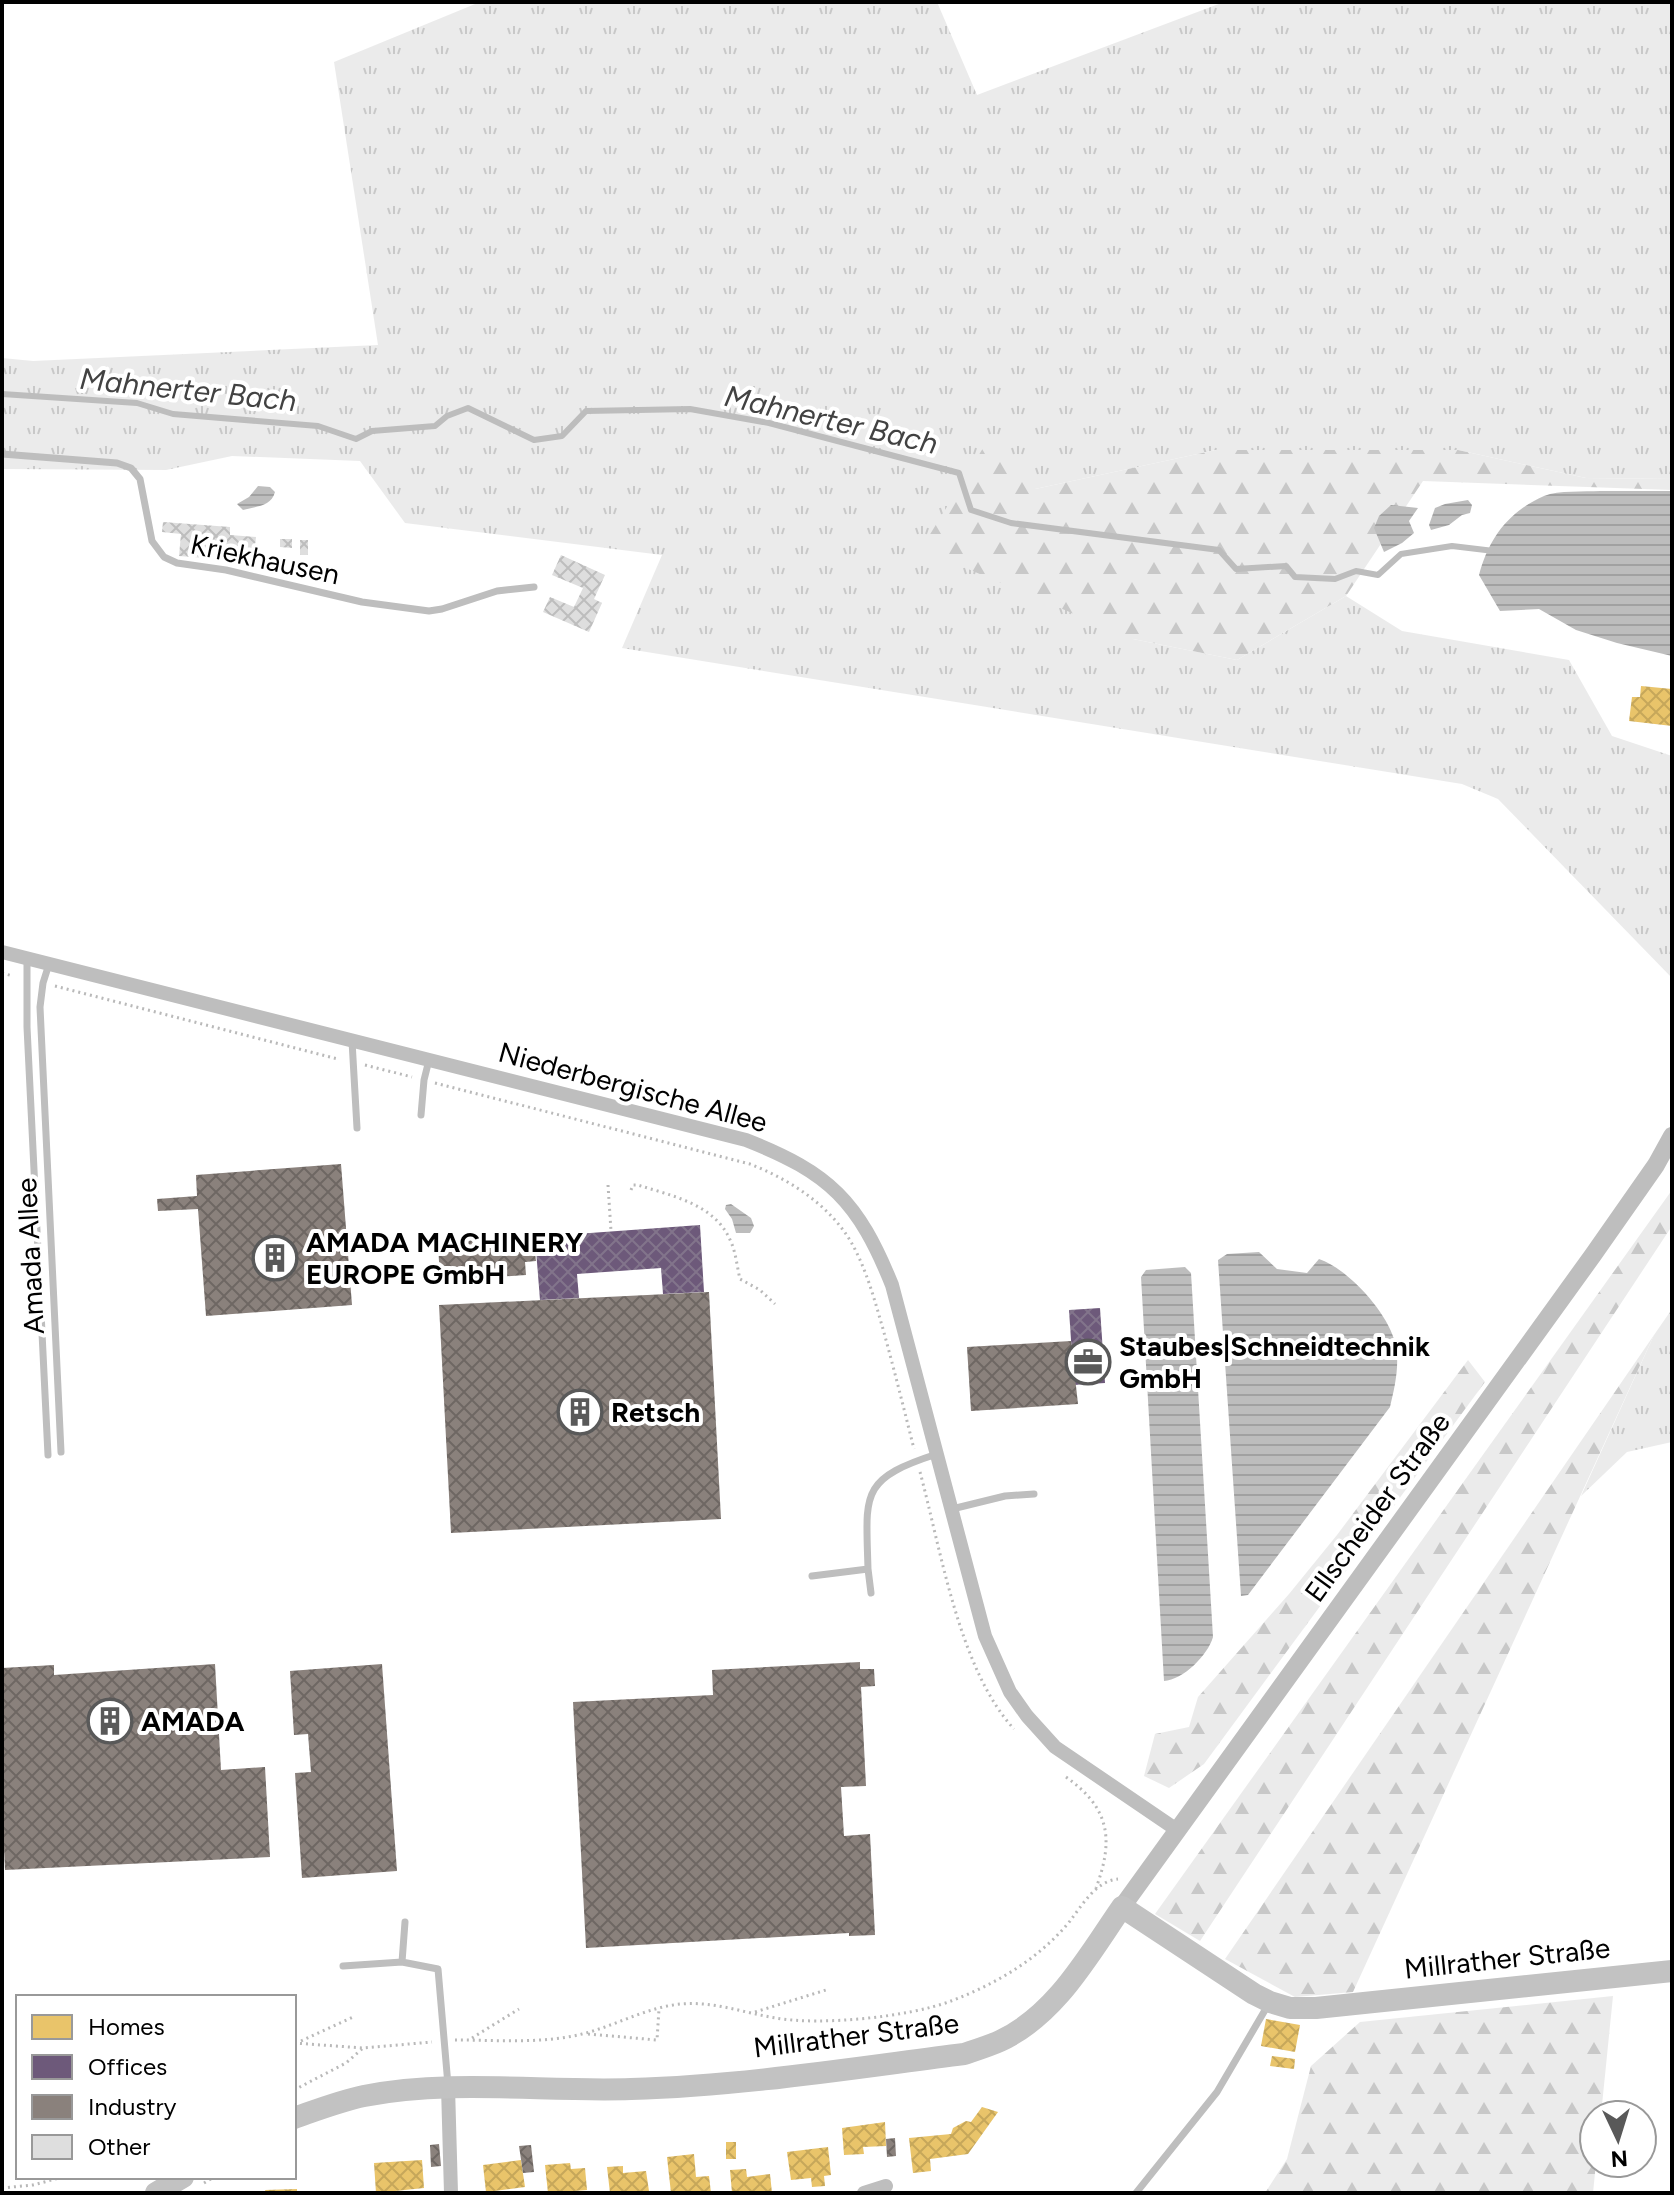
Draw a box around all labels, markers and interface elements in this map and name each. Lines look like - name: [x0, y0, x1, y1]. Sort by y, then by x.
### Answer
- water label: Mahnerter Bach: [78, 360, 298, 419]
- water label: Mahnerter Bach: [721, 377, 941, 462]
- street label: Kriekhausen: [187, 527, 343, 591]
- street label: Niederbergische Allee: [495, 1035, 771, 1139]
- street label: Amada Allee: [9, 1177, 51, 1335]
- place label: AMADA MACHINERY EUROPE GmbH: [306, 1225, 583, 1291]
- building icon: AMADA MACHINERY EUROPE GmbH: [251, 1234, 299, 1282]
- place label: Staubes|Schneidtechnik GmbH: [1119, 1329, 1430, 1395]
- office icon: Staubes|Schneidtechnik GmbH: [1064, 1338, 1112, 1386]
- building icon: Retsch: [556, 1388, 604, 1436]
- place label: Retsch: [611, 1395, 700, 1429]
- street label: Ellscheider Straße: [1297, 1406, 1457, 1608]
- building icon: AMADA: [86, 1697, 134, 1745]
- place label: AMADA: [141, 1704, 245, 1738]
- street label: Millrather Straße: [1402, 1930, 1612, 1986]
- legend: [16, 1995, 296, 2179]
- street label: Millrather Straße: [751, 2006, 961, 2064]
- text: Homes: [88, 2012, 165, 2041]
- text: Offices: [88, 2052, 167, 2081]
- text: Industry: [88, 2092, 177, 2121]
- north arrow: [1578, 2099, 1658, 2179]
- text: Other: [88, 2132, 150, 2161]
- text: N: [1610, 2144, 1629, 2173]

